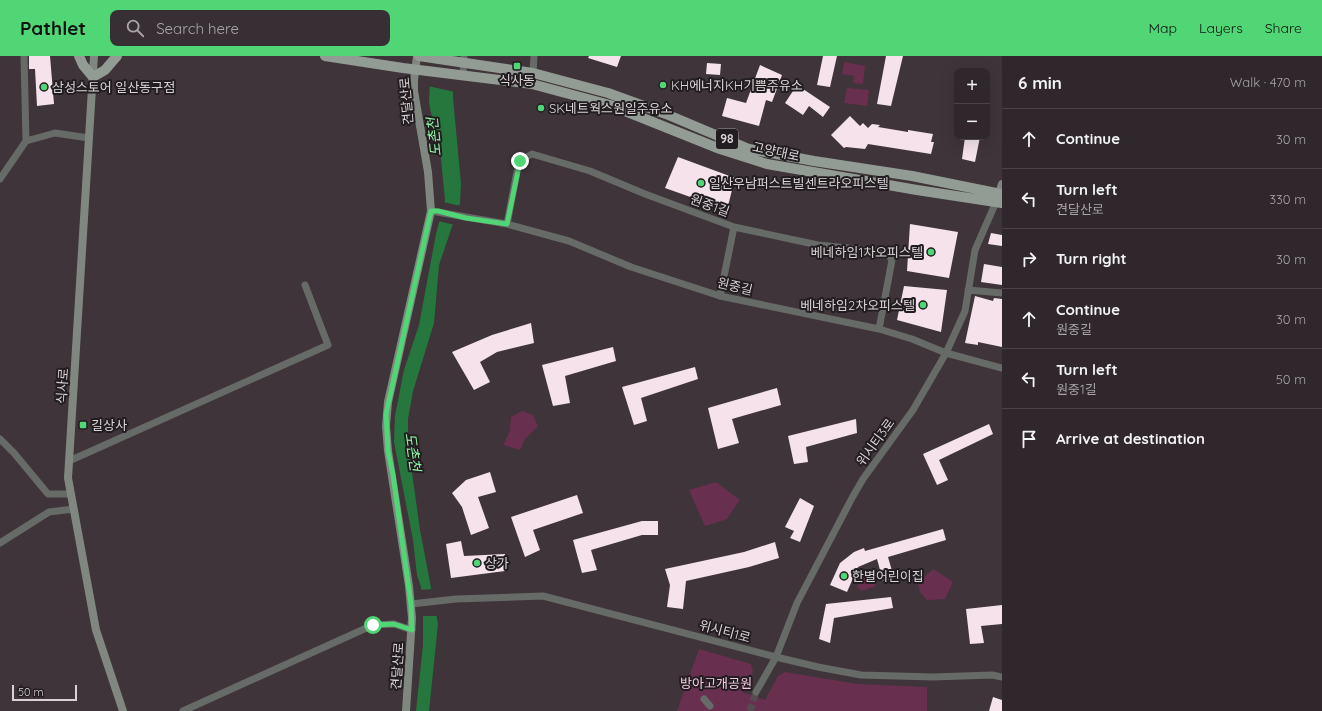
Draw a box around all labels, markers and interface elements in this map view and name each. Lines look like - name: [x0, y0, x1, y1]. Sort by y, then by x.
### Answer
- search box: [110, 10, 390, 46]
- text: Pathlet: [20, 16, 86, 40]
- icon: search: [124, 17, 146, 39]
- text: Search here: [156, 19, 239, 38]
- text: Map: [1148, 19, 1177, 37]
- text: Layers: [1199, 19, 1243, 37]
- text: Share: [1265, 19, 1302, 37]
- marker: 식사동: [512, 61, 522, 71]
- map controls: [954, 68, 990, 140]
- button: +: [954, 68, 990, 104]
- place label: 식사동: [499, 72, 535, 88]
- text: 6 min: [1018, 72, 1062, 93]
- text: Walk · 470 m: [1230, 74, 1306, 90]
- street label: 견달산로: [396, 76, 416, 126]
- place label: KH에너지KH기쁨주유소: [671, 77, 803, 93]
- place label: 삼성스토어 일산동구점: [52, 79, 175, 95]
- marker: KH에너지KH기쁨주유소: [658, 80, 668, 90]
- marker: 삼성스토어 일산동구점: [39, 82, 49, 92]
- place label: SK네트웍스원일주유소: [549, 100, 673, 116]
- marker: SK네트웍스원일주유소: [536, 103, 546, 113]
- button: −: [954, 104, 990, 140]
- water label: 도촌천: [423, 116, 445, 157]
- icon: ahead: [1018, 128, 1040, 150]
- road number: 98: [716, 129, 738, 149]
- text: Continue: [1056, 129, 1120, 148]
- text: 30 m: [1276, 131, 1306, 147]
- street label: 고양대로: [751, 138, 801, 164]
- route end: [511, 152, 529, 170]
- place label: 일산우남퍼스트빌센트라오피스텔: [709, 175, 888, 191]
- marker: 일산우남퍼스트빌센트라오피스텔: [696, 178, 706, 188]
- text: Turn left: [1056, 180, 1118, 199]
- icon: left: [1018, 188, 1040, 210]
- street label: 원중1길: [688, 191, 732, 219]
- text: 330 m: [1269, 191, 1306, 207]
- text: 견달산로: [1056, 201, 1104, 217]
- place label: 베네하임1차오피스텔: [811, 244, 923, 260]
- marker: 베네하임1차오피스텔: [926, 247, 936, 257]
- icon: right: [1018, 248, 1040, 270]
- text: Turn right: [1056, 249, 1127, 268]
- text: 30 m: [1276, 251, 1306, 267]
- street label: 원중길: [716, 274, 754, 298]
- place label: 베네하임2차오피스텔: [800, 297, 915, 313]
- marker: 베네하임2차오피스텔: [918, 300, 928, 310]
- text: Continue: [1056, 300, 1120, 319]
- icon: ahead: [1018, 308, 1040, 330]
- text: 30 m: [1276, 311, 1306, 327]
- text: 원중길: [1056, 321, 1092, 337]
- text: Turn left: [1056, 360, 1118, 379]
- street label: 식사로: [53, 368, 71, 404]
- icon: left: [1018, 368, 1040, 390]
- text: 50 m: [1276, 371, 1306, 387]
- text: 원중1길: [1056, 381, 1097, 397]
- street label: 위시티3로: [852, 415, 898, 469]
- place label: 길상사: [91, 417, 127, 433]
- marker: 길상사: [78, 420, 88, 430]
- icon: arrive: [1018, 428, 1040, 450]
- text: Arrive at destination: [1056, 429, 1205, 448]
- water label: 도촌천: [401, 432, 425, 473]
- place label: 상가: [485, 555, 509, 571]
- marker: 상가: [472, 558, 482, 568]
- place label: 한별어린이집: [852, 568, 924, 584]
- marker: 한별어린이집: [839, 571, 849, 581]
- route start: [364, 616, 382, 634]
- street label: 위시티1로: [697, 616, 753, 646]
- street label: 견달산로: [387, 642, 407, 690]
- park label: 방아고개공원: [680, 675, 752, 691]
- scale bar: [12, 683, 77, 702]
- text: 50 m: [18, 685, 44, 699]

